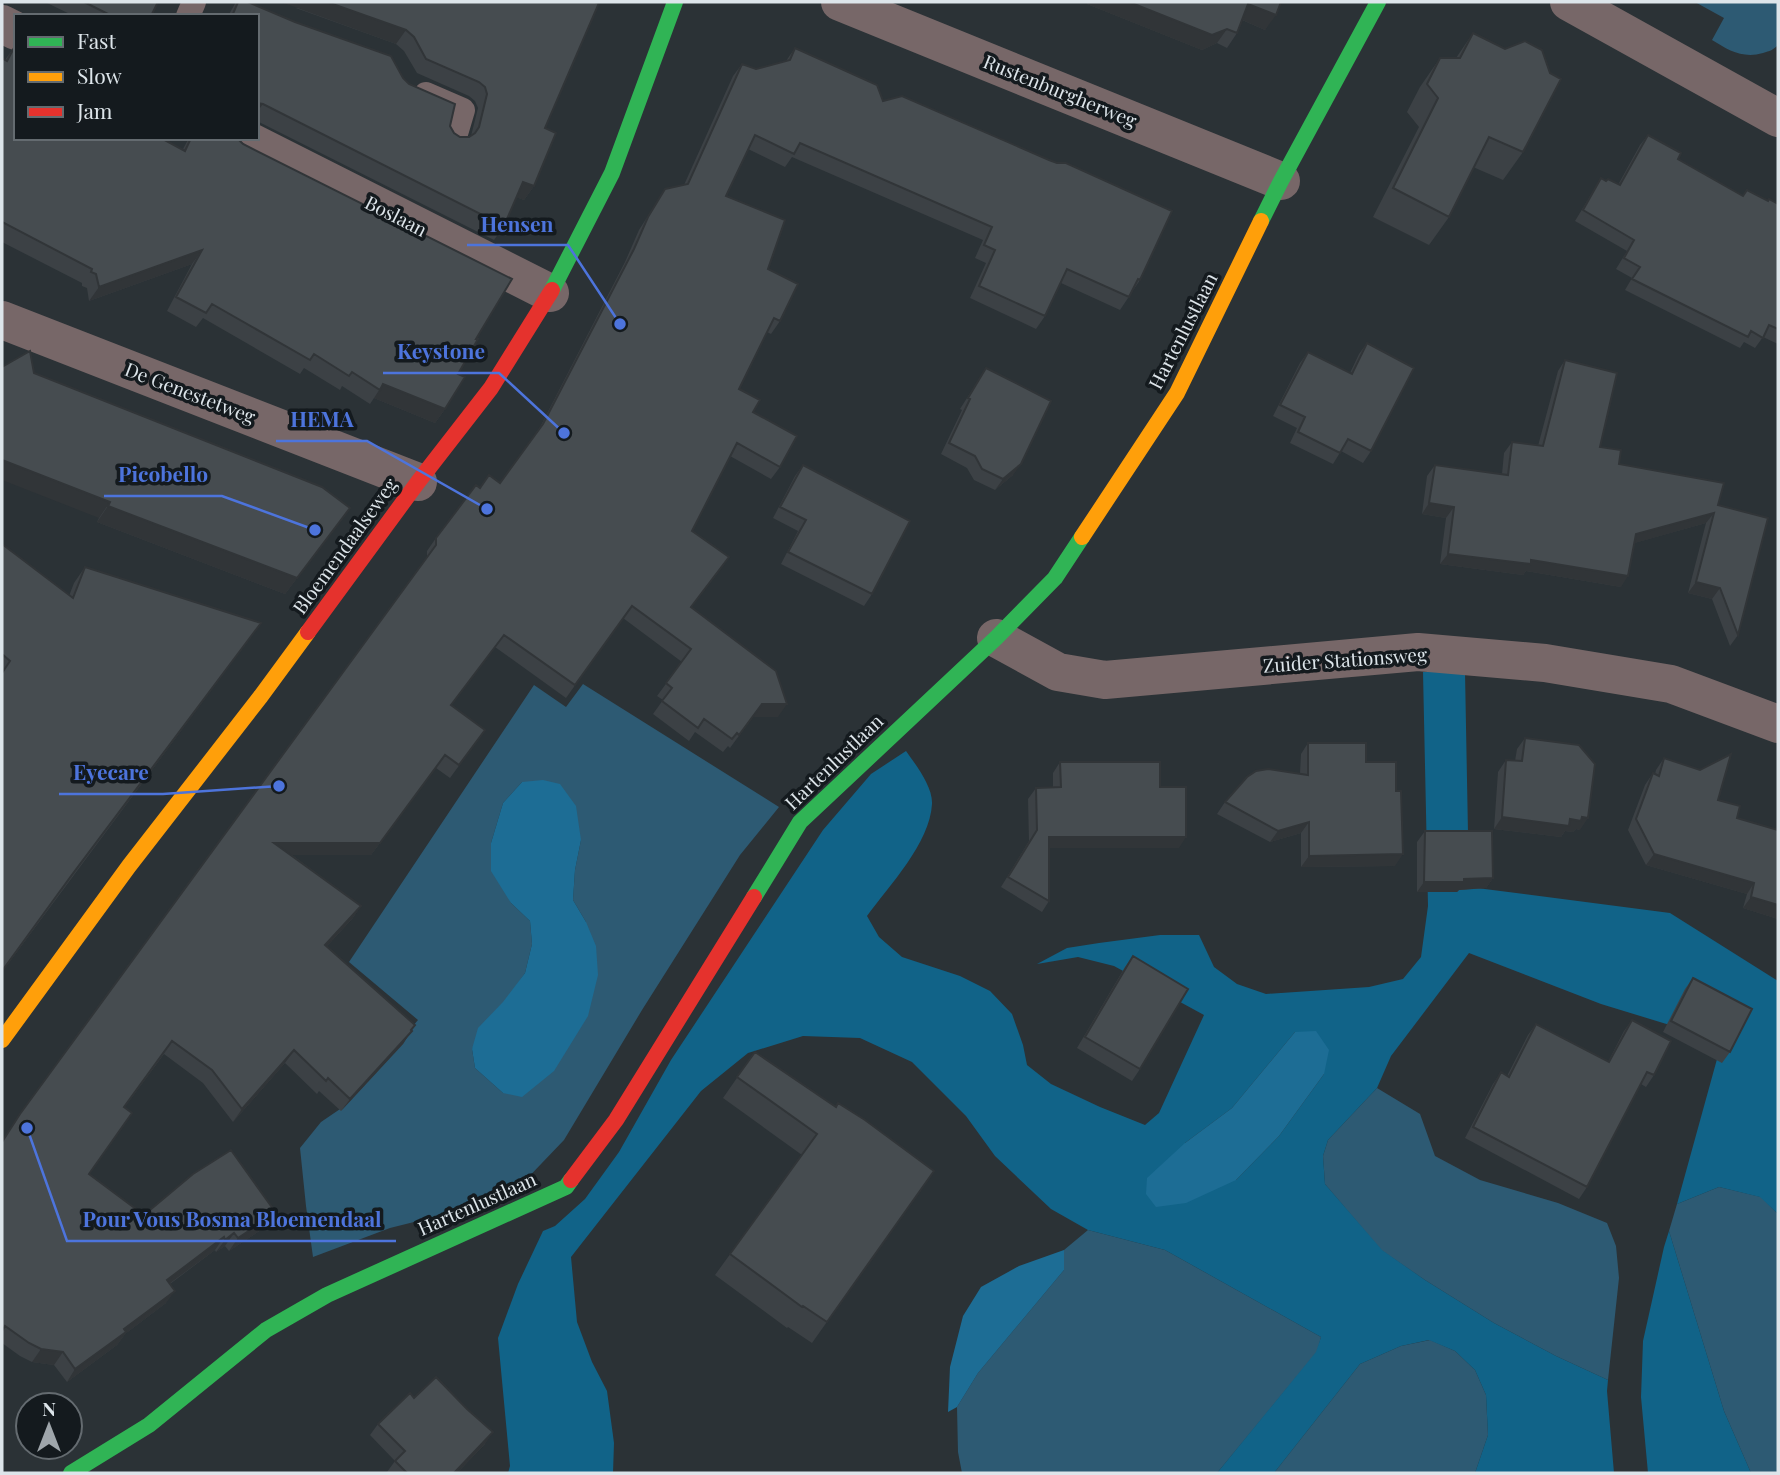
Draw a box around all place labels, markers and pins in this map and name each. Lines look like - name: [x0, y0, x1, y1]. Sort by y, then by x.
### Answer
- callout: Hensen: [467, 203, 568, 245]
- callout: Keystone: [383, 331, 499, 373]
- callout: HEMA: [276, 399, 367, 441]
- callout: Picobello: [104, 454, 222, 496]
- callout: Eyecare: [59, 752, 163, 794]
- callout: Pour Vous Bosma Bloemendaal: [67, 1199, 396, 1241]

